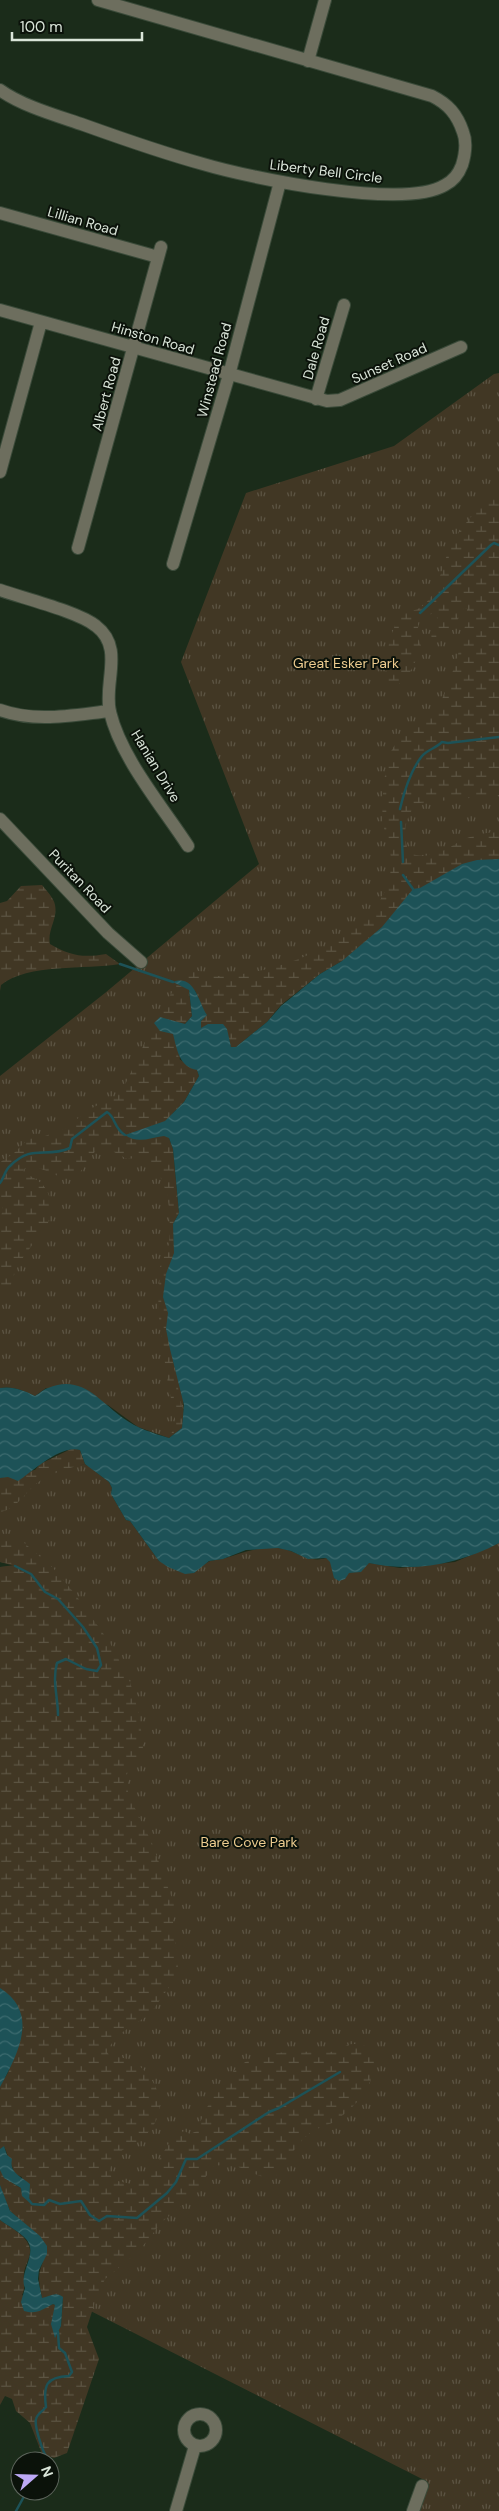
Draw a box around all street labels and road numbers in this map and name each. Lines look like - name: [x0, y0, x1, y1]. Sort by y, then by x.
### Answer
- street label: Liberty Bell Circle: [269, 155, 383, 187]
- street label: Lillian Road: [46, 202, 120, 240]
- street label: Dale Road: [298, 314, 334, 382]
- street label: Hinston Road: [109, 318, 197, 358]
- street label: Winstead Road: [193, 321, 235, 419]
- street label: Sunset Road: [348, 338, 430, 388]
- street label: Albert Road: [87, 355, 125, 433]
- street label: Hanian Drive: [127, 727, 185, 805]
- street label: Puritan Road: [45, 845, 115, 917]

